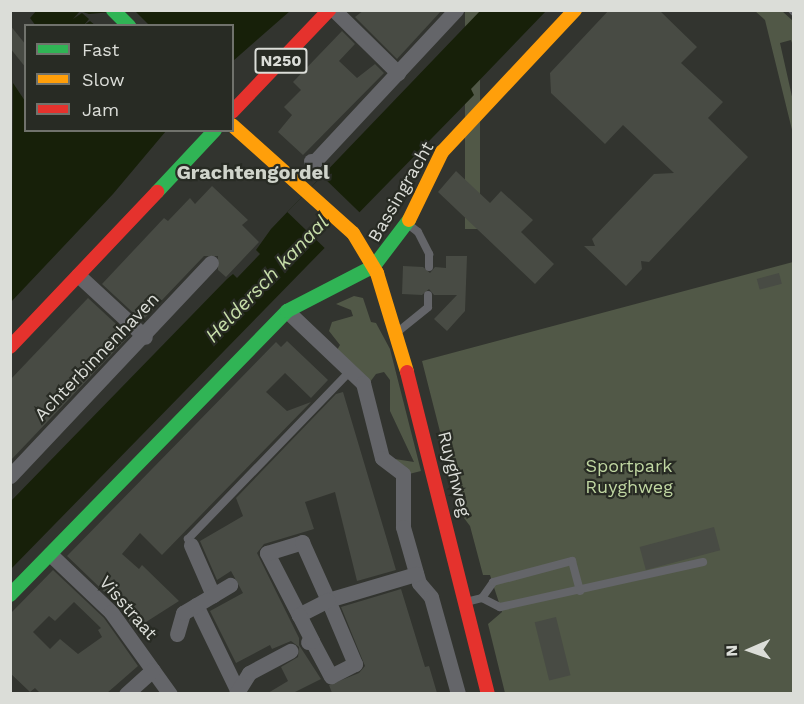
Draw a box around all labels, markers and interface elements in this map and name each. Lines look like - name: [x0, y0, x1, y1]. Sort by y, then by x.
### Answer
- legend: [24, 24, 234, 132]
- text: Fast: [82, 39, 119, 60]
- road number: N250: [254, 48, 308, 74]
- text: Slow: [82, 69, 125, 90]
- text: Jam: [82, 99, 119, 120]
- street label: Bassingracht: [364, 138, 438, 246]
- district label: Grachtengordel: [176, 160, 330, 184]
- water label: Heldersch kanaal: [200, 210, 334, 348]
- street label: Achterbinnenhaven: [30, 288, 164, 426]
- street label: Ruyghweg: [433, 429, 475, 519]
- park label: Sportpark Ruyghweg: [585, 456, 673, 498]
- street label: Visstraat: [94, 572, 162, 644]
- north arrow: [720, 620, 780, 680]
- text: N: [722, 644, 741, 657]

